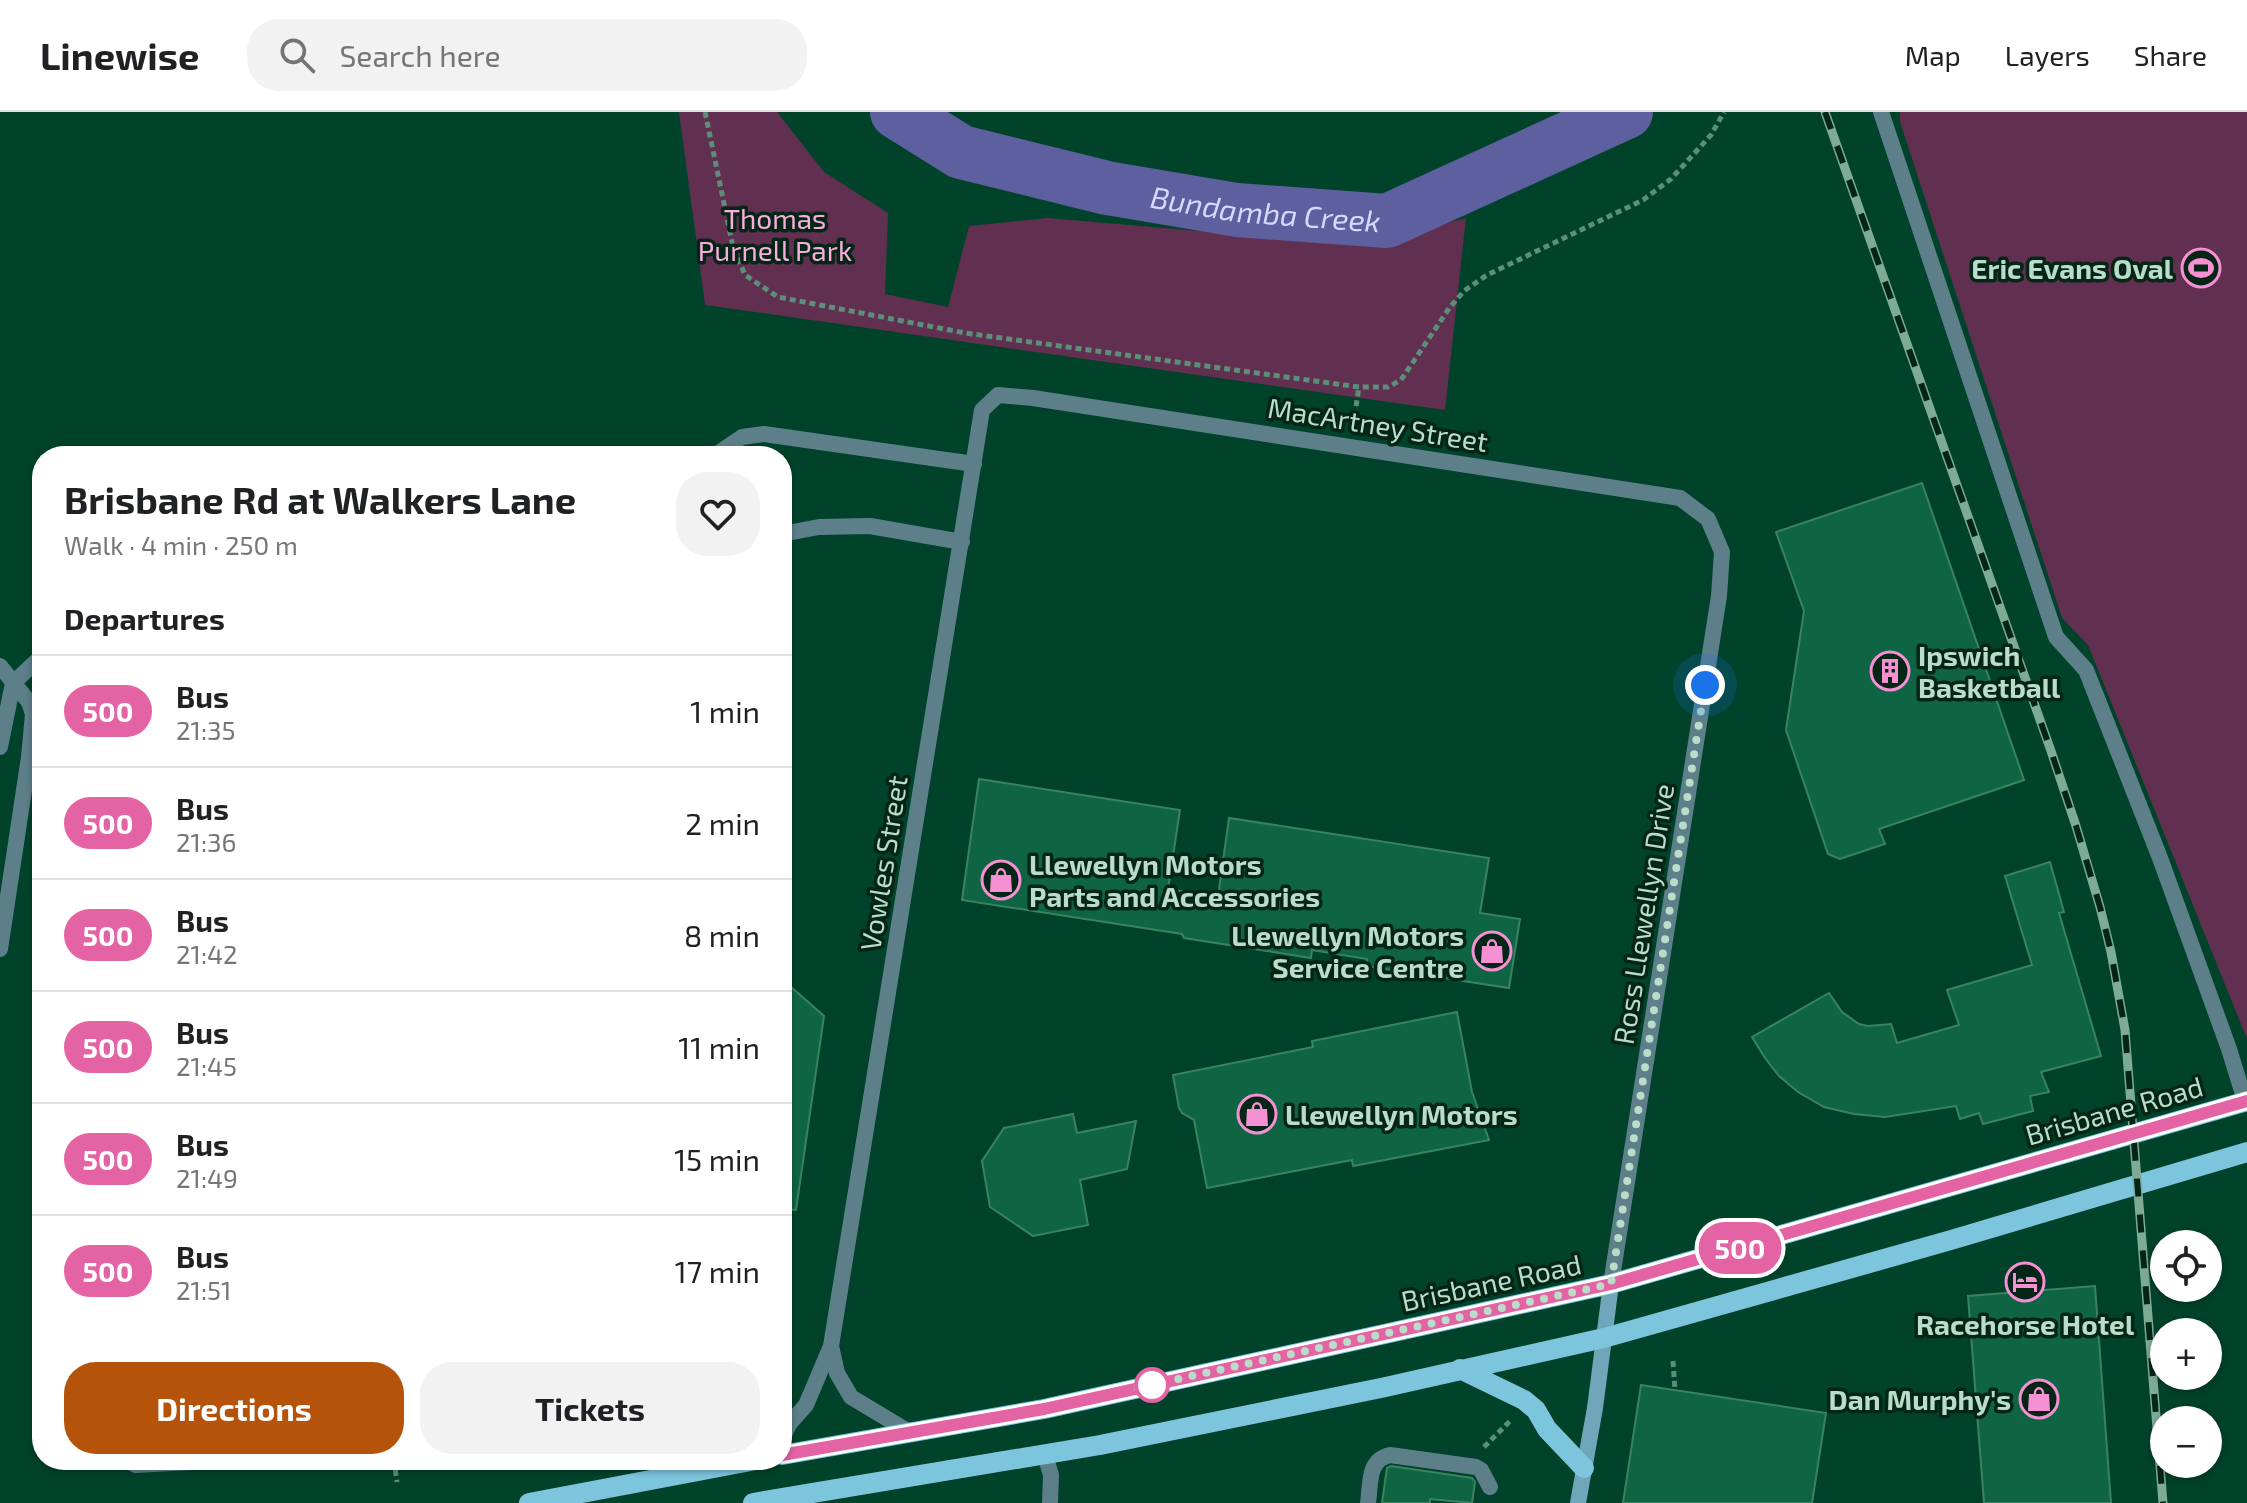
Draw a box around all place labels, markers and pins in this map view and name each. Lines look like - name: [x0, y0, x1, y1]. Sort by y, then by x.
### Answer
- sports icon: Eric Evans Oval: [2180, 247, 2222, 289]
- place label: Eric Evans Oval: [1971, 251, 2174, 285]
- place label: Ipswich Basketball: [1918, 638, 2061, 704]
- building icon: Ipswich Basketball: [1869, 650, 1911, 692]
- place label: Llewellyn Motors Parts and Accessories: [1029, 847, 1320, 913]
- shop icon: Llewellyn Motors Parts and Accessories: [980, 859, 1022, 901]
- place label: Llewellyn Motors Service Centre: [1231, 918, 1464, 984]
- shop icon: Llewellyn Motors Service Centre: [1471, 930, 1513, 972]
- shop icon: Llewellyn Motors: [1236, 1093, 1278, 1135]
- place label: Llewellyn Motors: [1285, 1097, 1518, 1131]
- hotel icon: Racehorse Hotel: [2004, 1261, 2046, 1303]
- place label: Racehorse Hotel: [1916, 1307, 2135, 1341]
- unlabelled marker: [1135, 1368, 1169, 1402]
- shop icon: Dan Murphy's: [2018, 1378, 2060, 1420]
- place label: Dan Murphy's: [1829, 1382, 2011, 1416]

